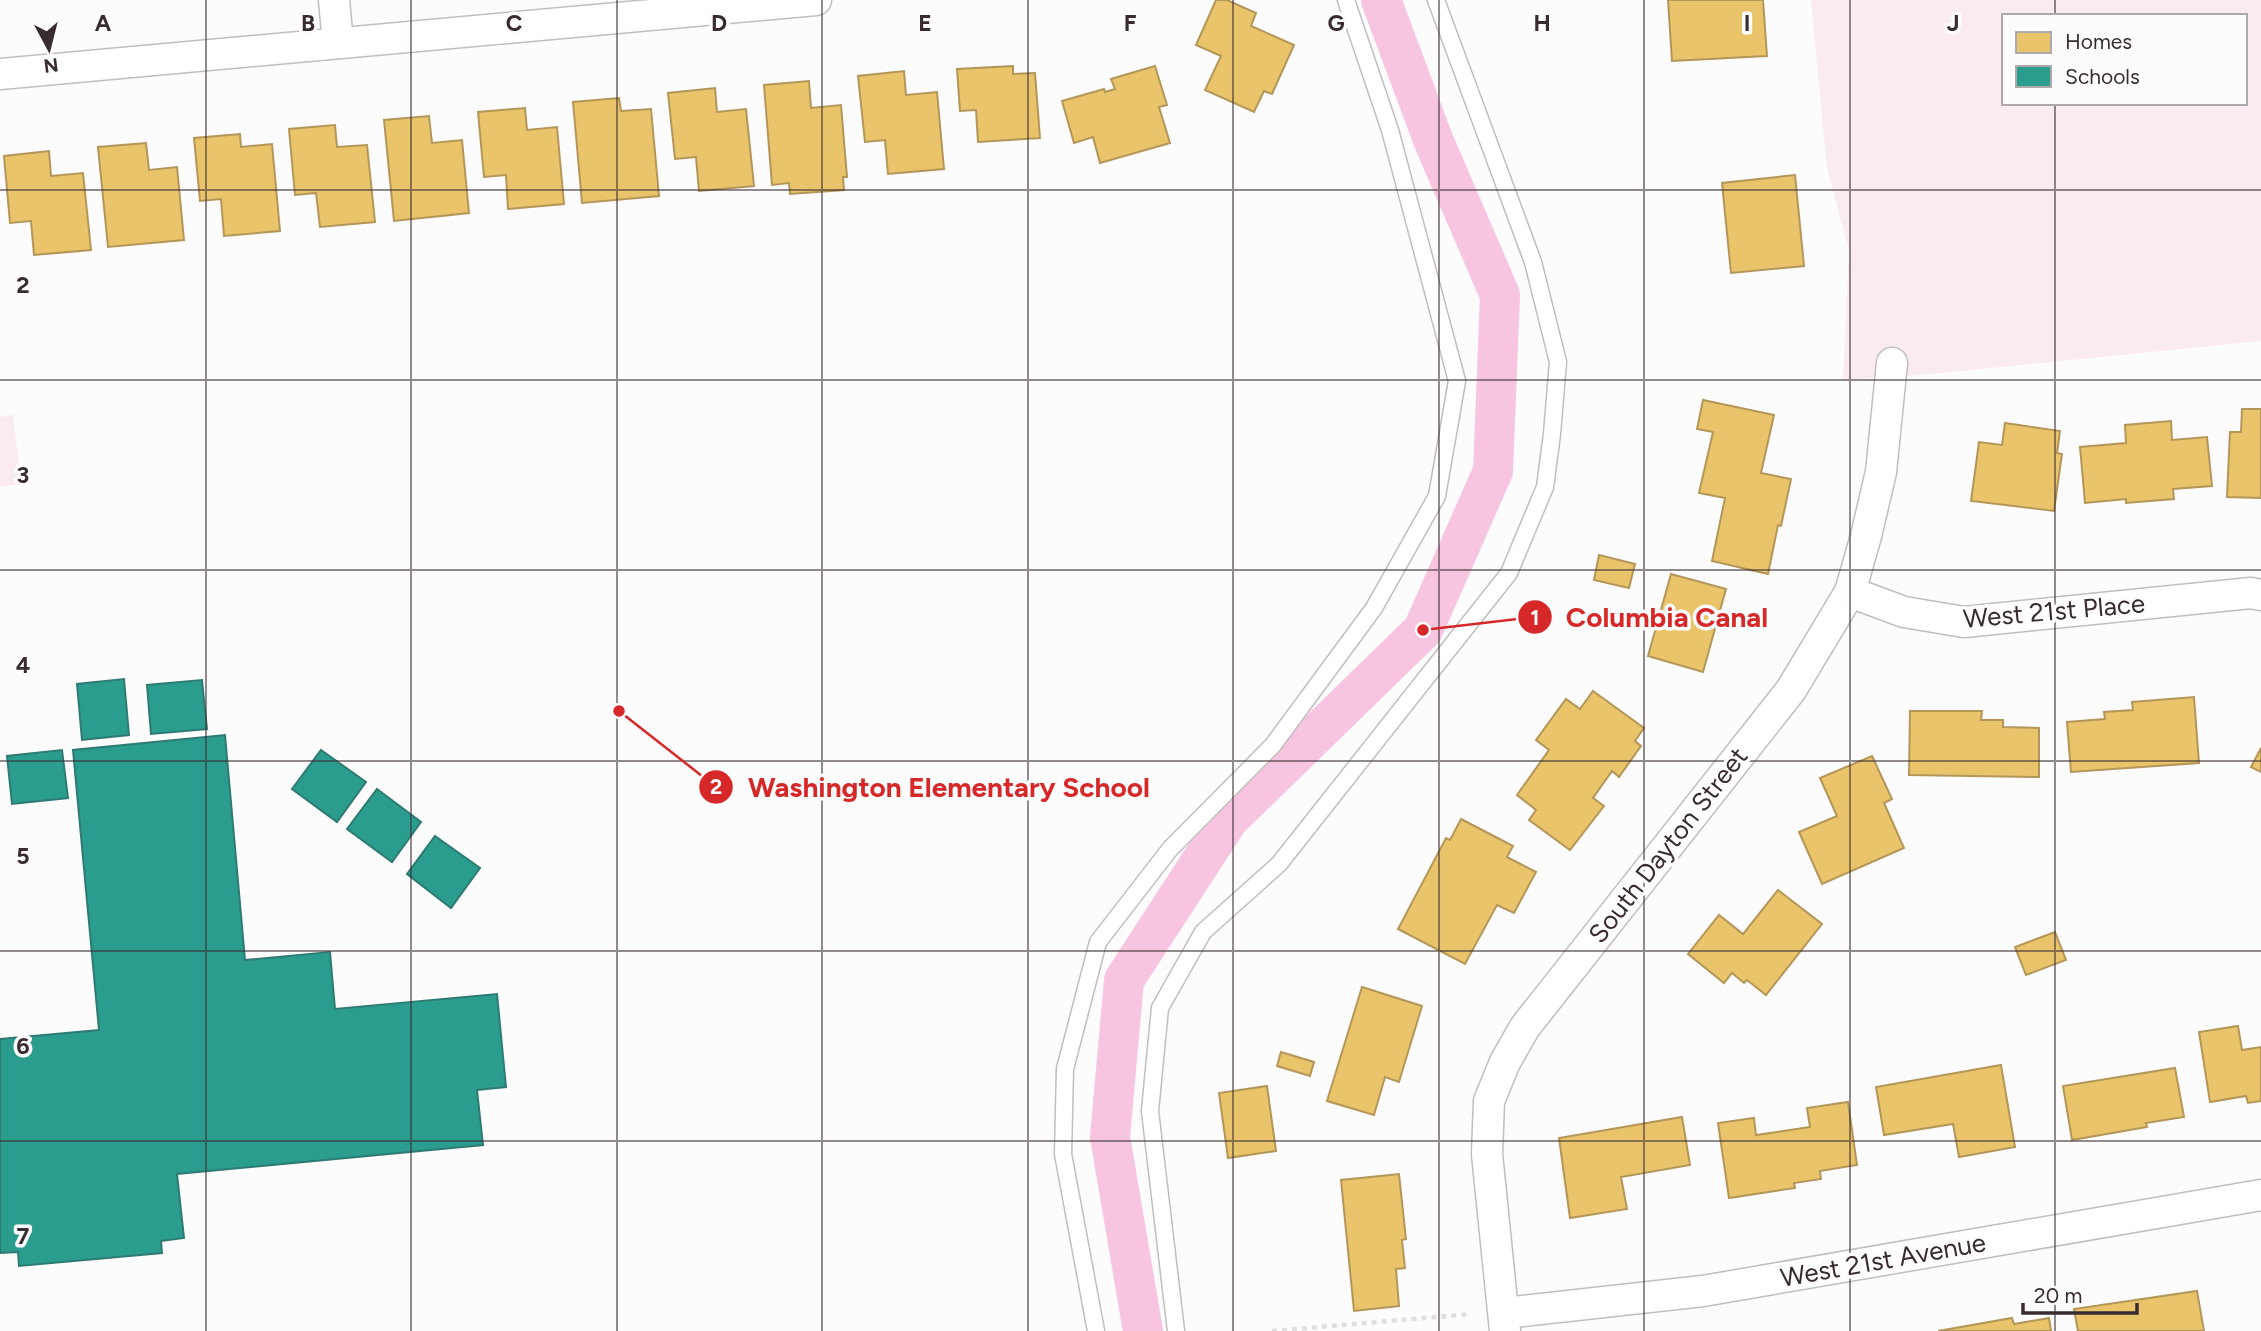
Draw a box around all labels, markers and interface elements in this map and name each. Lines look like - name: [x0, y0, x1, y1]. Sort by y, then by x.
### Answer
- text: A: [95, 9, 112, 37]
- text: B: [301, 9, 315, 37]
- text: C: [506, 9, 523, 37]
- text: D: [711, 9, 727, 37]
- text: E: [918, 9, 932, 37]
- text: F: [1124, 9, 1137, 37]
- text: G: [1327, 9, 1345, 37]
- text: H: [1533, 9, 1551, 37]
- text: I: [1744, 9, 1750, 37]
- text: J: [1947, 9, 1959, 37]
- north arrow: [14, 14, 84, 84]
- legend: [2002, 14, 2247, 105]
- text: Homes: [2065, 29, 2132, 54]
- text: N: [42, 53, 60, 78]
- text: Schools: [2065, 64, 2140, 89]
- text: 2: [16, 271, 30, 299]
- text: 3: [17, 461, 29, 489]
- street label: West 21st Place: [1962, 587, 2146, 635]
- callout: Columbia Canal: [1517, 593, 1782, 642]
- text: Columbia Canal: [1566, 600, 1768, 634]
- text: 1: [1531, 605, 1539, 630]
- text: 4: [16, 651, 30, 679]
- street label: South Dayton Street: [1582, 741, 1754, 949]
- callout: Washington Elementary School: [699, 762, 1164, 811]
- text: Washington Elementary School: [748, 770, 1150, 804]
- text: 2: [710, 774, 722, 799]
- text: 5: [16, 842, 30, 870]
- text: 6: [16, 1032, 30, 1060]
- text: 7: [17, 1222, 30, 1250]
- street label: West 21st Avenue: [1778, 1226, 1988, 1294]
- scale bar: [2023, 1272, 2137, 1316]
- text: 20 m: [2034, 1283, 2082, 1308]

